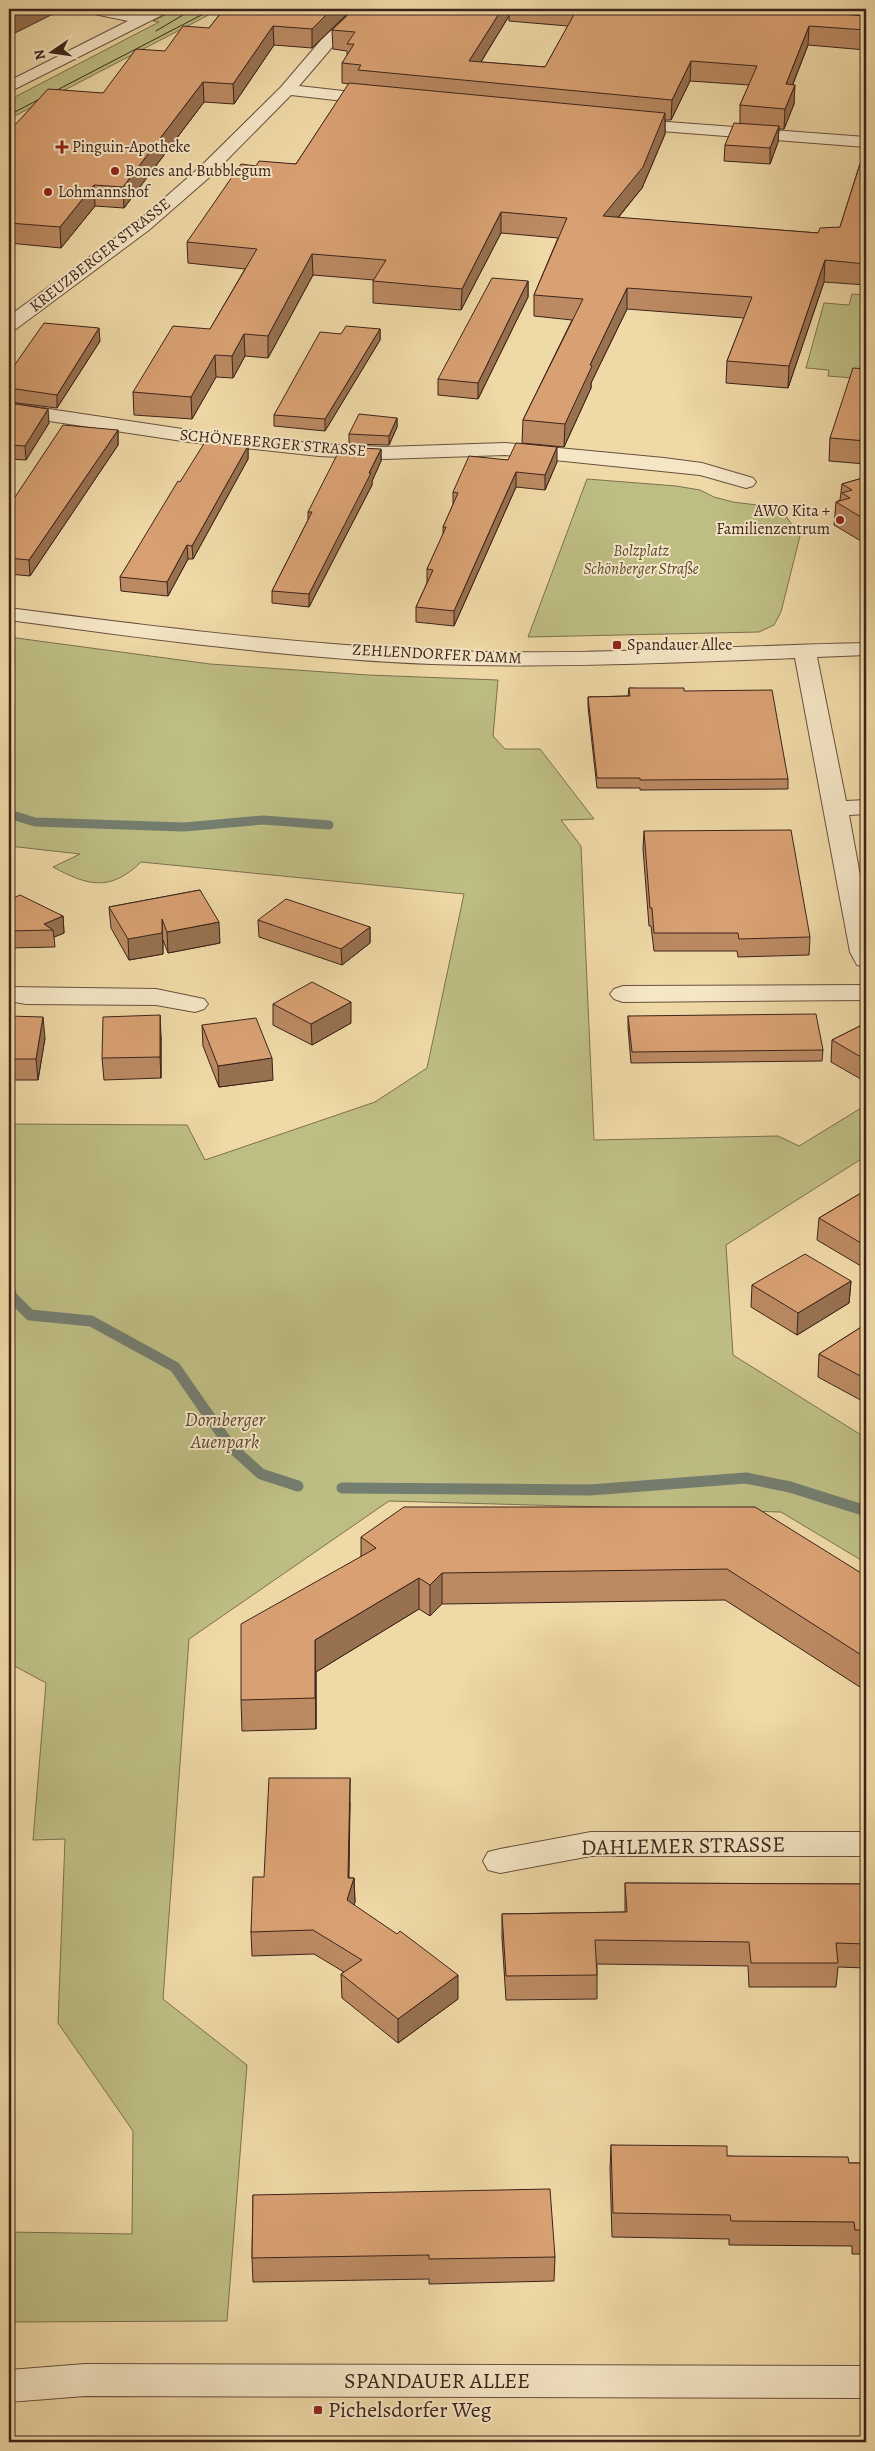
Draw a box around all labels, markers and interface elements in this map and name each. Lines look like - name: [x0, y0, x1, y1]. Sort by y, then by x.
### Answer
- north arrow: [28, 28, 78, 78]
- text: N: [29, 48, 50, 62]
- place label: Pinguin-Apotheke: [72, 136, 190, 158]
- marker: Pinguin-Apotheke: [56, 141, 68, 153]
- place label: Bones and Bubblegum: [125, 160, 271, 182]
- marker: Bones and Bubblegum: [109, 165, 121, 177]
- place label: Lohmannshof: [58, 181, 152, 203]
- marker: Lohmannshof: [42, 186, 54, 198]
- street label: KREUZBERGER STRASSE: [25, 193, 175, 317]
- street label: SCHÖNEBERGER STRASSE: [179, 424, 367, 462]
- place label: AWO Kita + Familienzentrum: [716, 500, 830, 540]
- marker: AWO Kita + Familienzentrum: [834, 514, 846, 526]
- park label: Bolzplatz Schönberger Straße: [583, 540, 699, 580]
- place label: Spandauer Allee: [627, 634, 733, 656]
- street label: ZEHLENDORFER DAMM: [352, 639, 522, 669]
- marker: Spandauer Allee: [611, 639, 623, 651]
- park label: Dornberger Auenpark: [185, 1407, 267, 1455]
- street label: DAHLEMER STRASSE: [581, 1829, 785, 1863]
- street label: SPANDAUER ALLEE: [344, 2366, 530, 2396]
- place label: Pichelsdorfer Weg: [328, 2395, 491, 2425]
- marker: Pichelsdorfer Weg: [312, 2404, 324, 2416]

